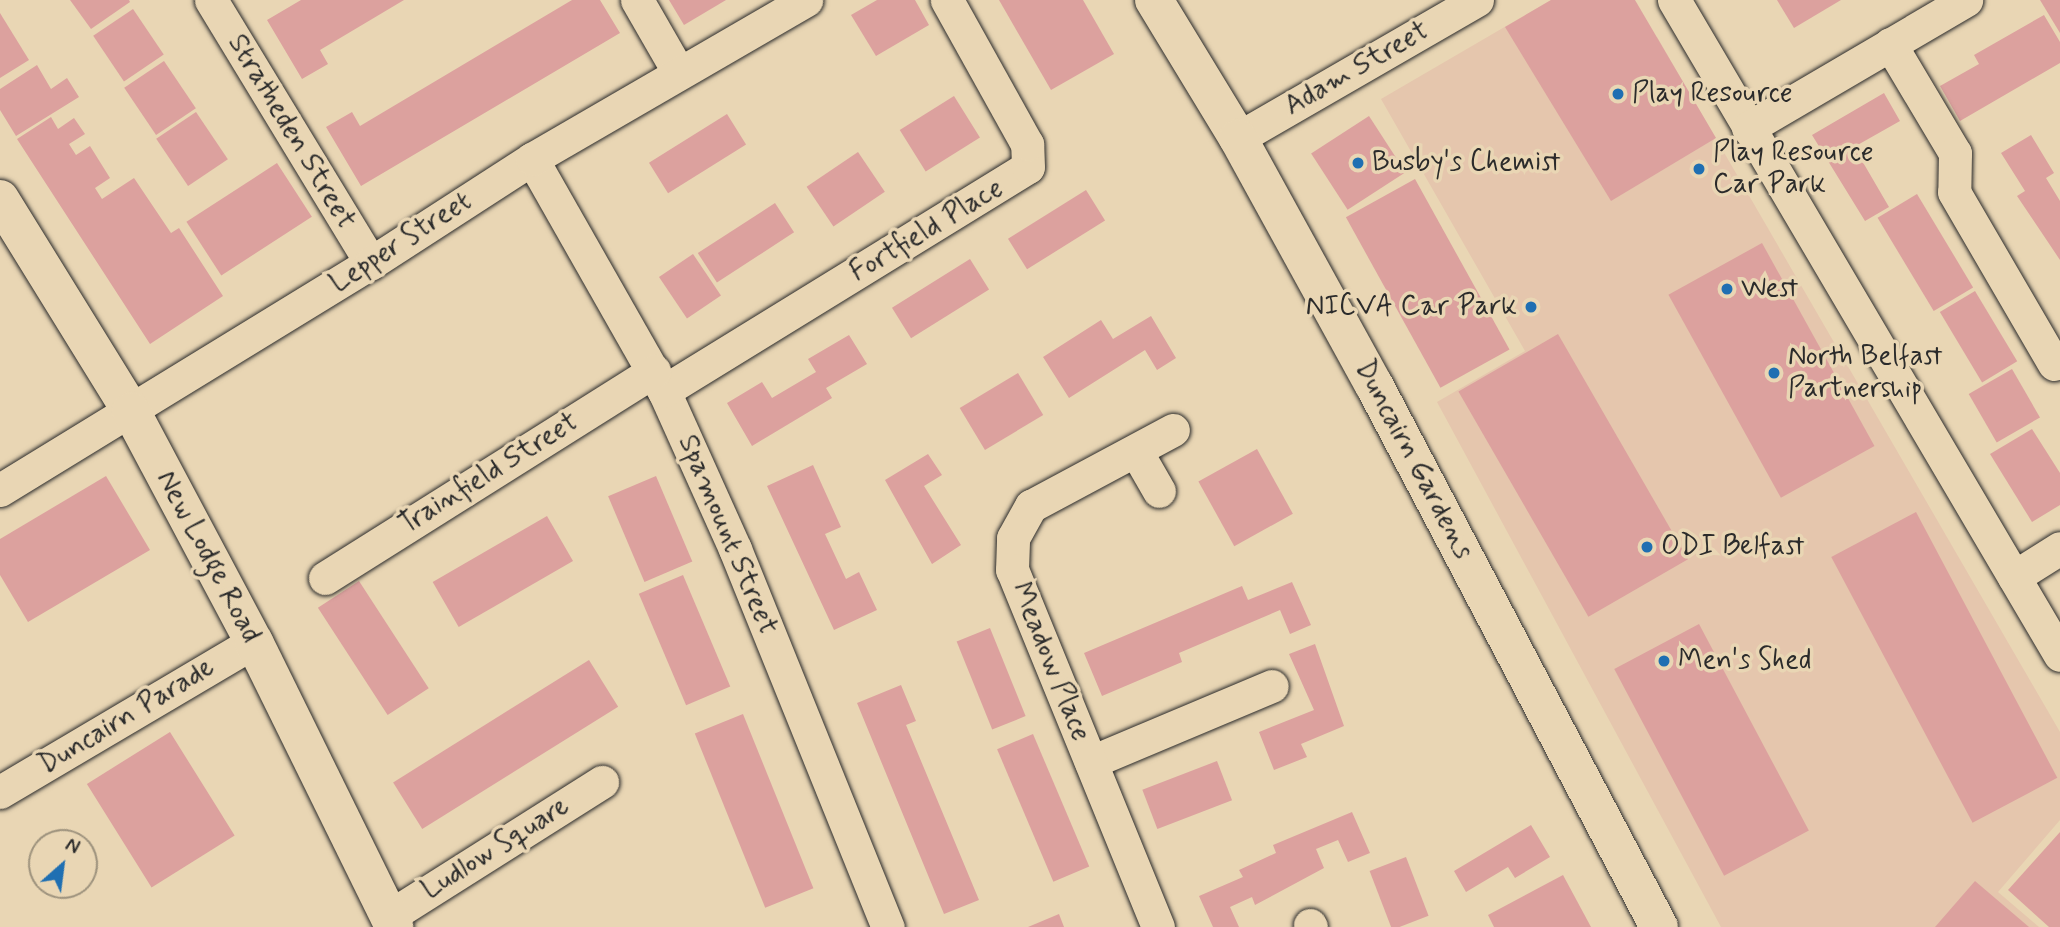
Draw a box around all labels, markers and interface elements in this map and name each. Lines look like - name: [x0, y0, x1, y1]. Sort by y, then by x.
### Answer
- street label: Adam Street: [1280, 15, 1434, 123]
- street label: Stratheden Street: [220, 29, 362, 235]
- place label: Play Resource: [1632, 77, 1798, 111]
- marker: Play Resource: [1610, 86, 1626, 102]
- place label: Play Resource Car Park: [1713, 136, 1879, 202]
- place label: Busby's Chemist: [1372, 146, 1574, 180]
- marker: Busby's Chemist: [1350, 155, 1366, 171]
- marker: Play Resource Car Park: [1691, 161, 1707, 177]
- street label: Fortfield Place: [846, 173, 1008, 289]
- street label: Lepper Street: [322, 184, 480, 302]
- place label: West: [1741, 272, 1798, 306]
- marker: West: [1719, 281, 1735, 297]
- place label: NICVA Car Park: [1313, 290, 1517, 324]
- marker: NICVA Car Park: [1523, 299, 1539, 315]
- place label: North Belfast Partnership: [1788, 340, 1943, 406]
- street label: Duncairn Gardens: [1349, 359, 1477, 561]
- marker: North Belfast Partnership: [1766, 365, 1782, 381]
- street label: Trainfield Street: [394, 406, 584, 542]
- street label: Spamount Street: [670, 431, 784, 639]
- street label: New Lodge Road: [148, 465, 268, 649]
- place label: ODI Belfast: [1661, 530, 1805, 564]
- marker: ODI Belfast: [1639, 539, 1655, 555]
- street label: Meadow Place: [1003, 578, 1097, 746]
- place label: Men's Shed: [1678, 644, 1817, 678]
- street label: Duncairn Parade: [34, 652, 220, 782]
- marker: Men's Shed: [1656, 653, 1672, 669]
- street label: Ludlow Square: [415, 790, 577, 908]
- north arrow: [28, 829, 98, 899]
- text: N: [61, 833, 84, 861]

